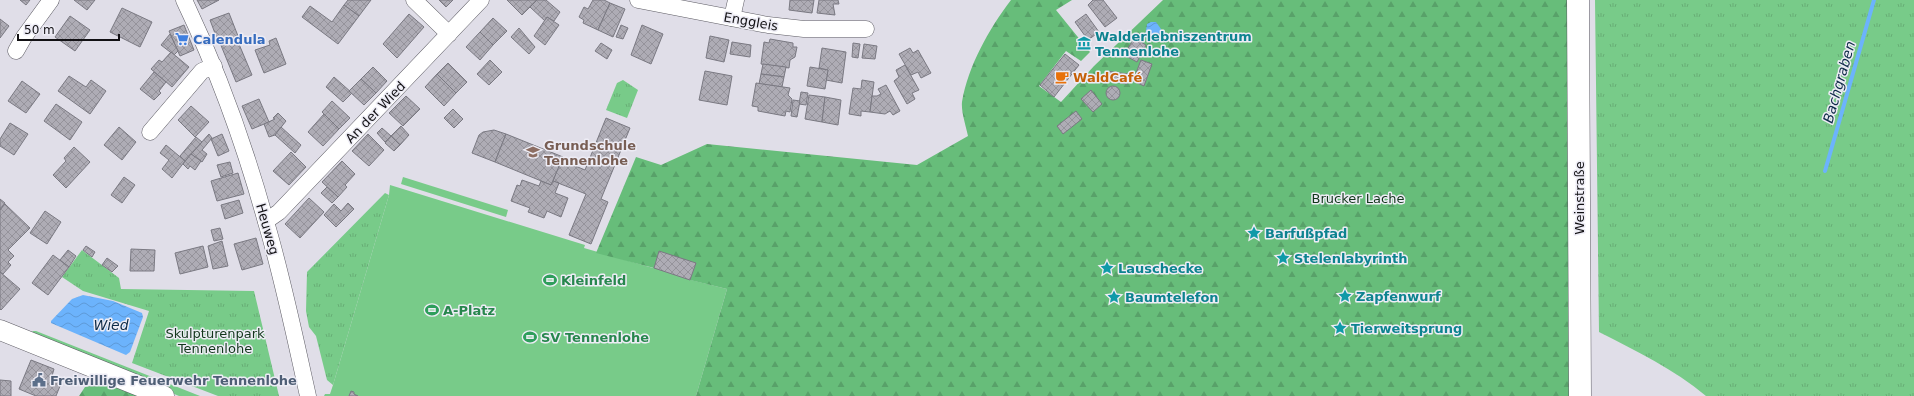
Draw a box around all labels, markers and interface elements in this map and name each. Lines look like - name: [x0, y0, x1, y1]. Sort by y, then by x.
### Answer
- street label: Enggleis: [723, 9, 779, 34]
- scale bar: [18, 16, 119, 42]
- text: 50 m: [24, 23, 55, 37]
- place label: Walderlebniszentrum Tennenlohe: [1095, 29, 1252, 59]
- supermarket icon: Calendula: [174, 31, 190, 47]
- place label: Calendula: [193, 32, 266, 47]
- museum icon: Walderlebniszentrum Tennenlohe: [1076, 35, 1092, 51]
- water label: Bachgraben: [1820, 39, 1858, 125]
- cafe icon: WaldCafé: [1054, 69, 1070, 85]
- place label: WaldCafé: [1073, 70, 1142, 85]
- street label: An der Wied: [342, 79, 408, 146]
- place label: Grundschule Tennenlohe: [544, 138, 636, 168]
- school or university icon: Grundschule Tennenlohe: [525, 144, 541, 160]
- street label: Weinstraße: [1572, 161, 1587, 235]
- park label: Brucker Lache: [1312, 191, 1404, 206]
- street label: Heuweg: [253, 202, 282, 257]
- place icon: Barfußpfad: [1246, 225, 1262, 241]
- place label: Barfußpfad: [1265, 226, 1347, 241]
- place icon: Stelenlabyrinth: [1275, 250, 1291, 266]
- place label: Stelenlabyrinth: [1294, 251, 1408, 266]
- place icon: Lauschecke: [1099, 260, 1115, 276]
- place label: Lauschecke: [1118, 261, 1203, 276]
- sports icon: Kleinfeld: [542, 272, 558, 288]
- place label: Kleinfeld: [561, 273, 626, 288]
- place icon: Zapfenwurf: [1337, 288, 1353, 304]
- place icon: Baumtelefon: [1106, 289, 1122, 305]
- place label: Zapfenwurf: [1356, 289, 1441, 304]
- place label: Baumtelefon: [1125, 290, 1219, 305]
- sports icon: A-Platz: [424, 302, 440, 318]
- place label: A-Platz: [443, 303, 495, 318]
- water label: Wied: [93, 317, 129, 333]
- place icon: Tierweitsprung: [1332, 320, 1348, 336]
- place label: Tierweitsprung: [1351, 321, 1462, 336]
- park label: Skulpturenpark Tennenlohe: [165, 326, 265, 356]
- sports icon: SV Tennenlohe: [522, 329, 538, 345]
- place label: SV Tennenlohe: [541, 330, 649, 345]
- public building icon: Freiwillige Feuerwehr Tennenlohe: [31, 372, 47, 388]
- place label: Freiwillige Feuerwehr Tennenlohe: [50, 373, 297, 388]

